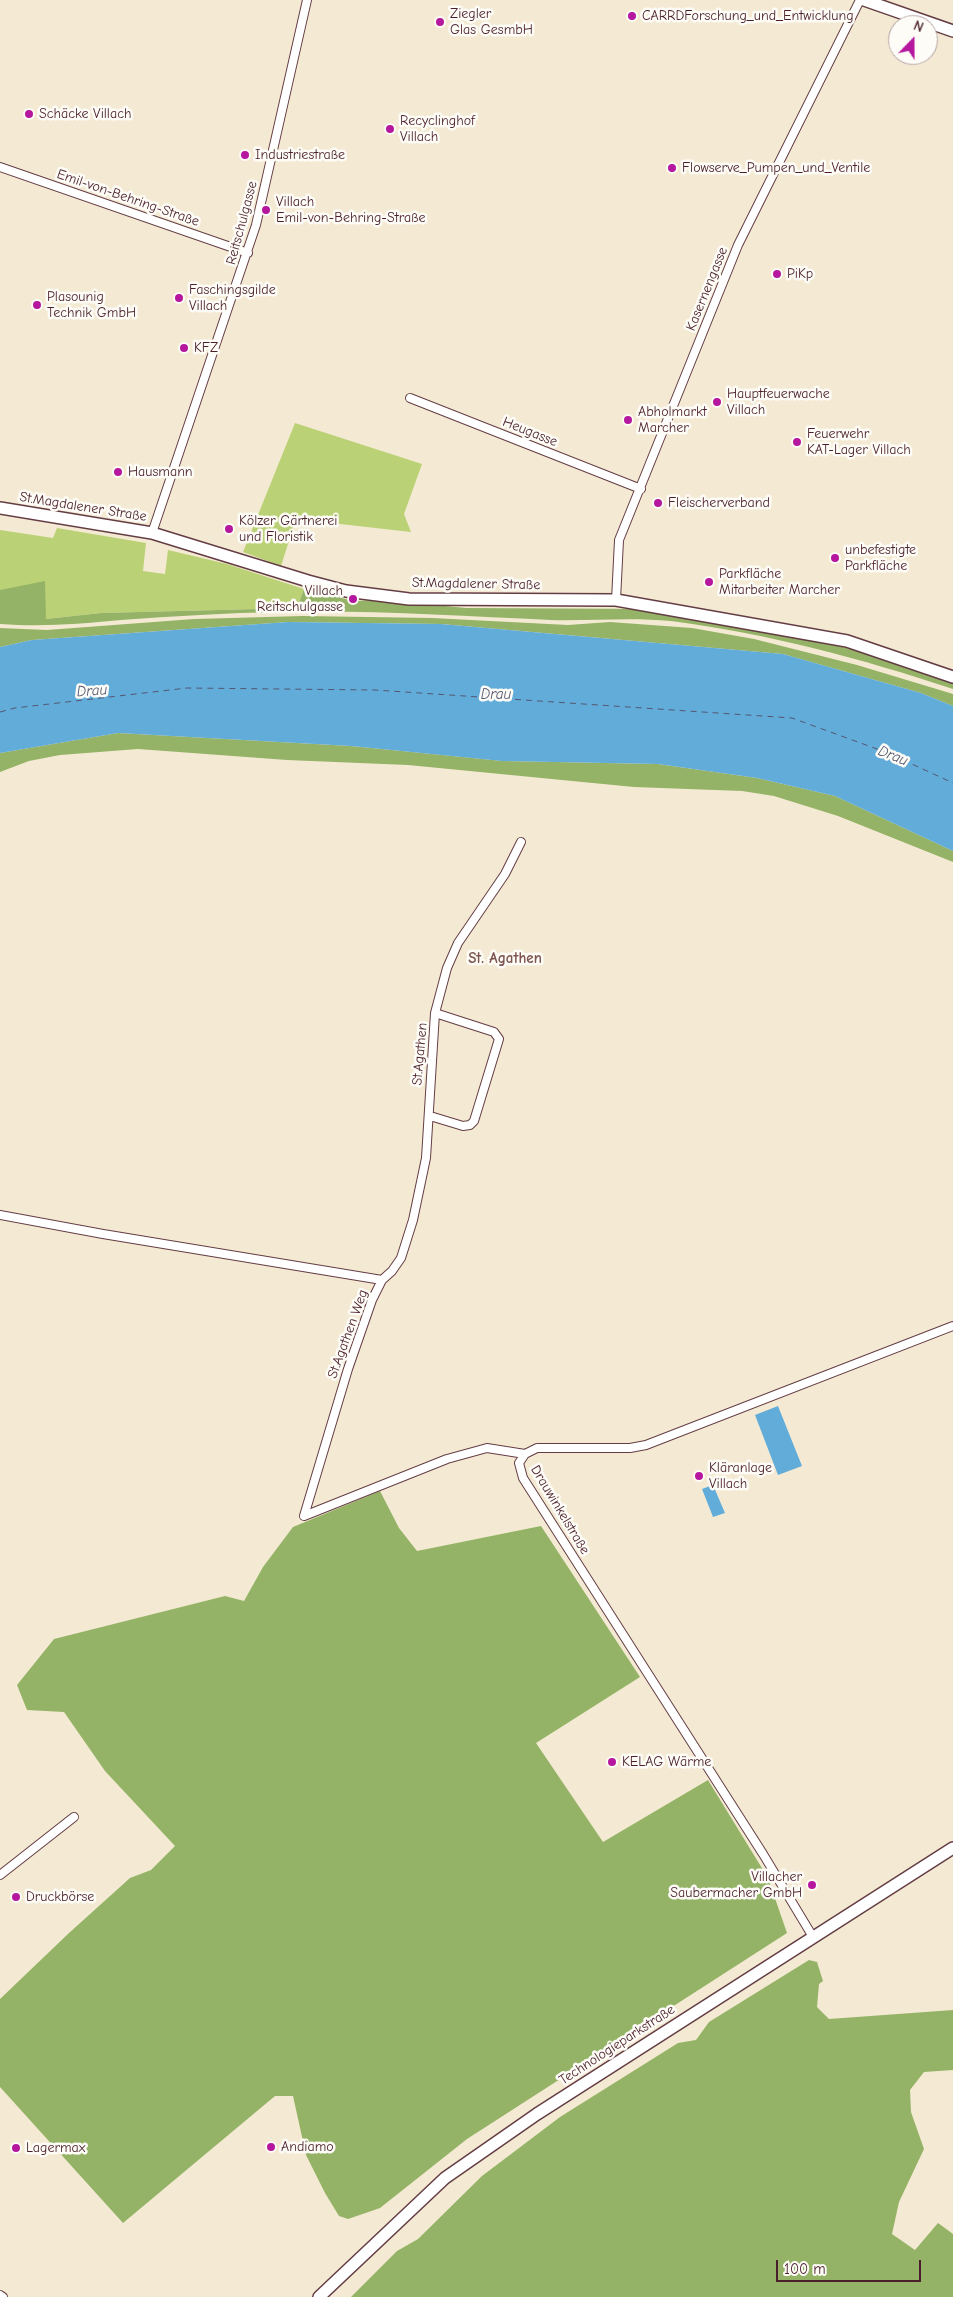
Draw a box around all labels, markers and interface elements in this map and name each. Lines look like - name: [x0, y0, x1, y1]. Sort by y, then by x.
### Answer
- place label: Ziegler Glas GesmbH: [450, 6, 533, 38]
- place label: CARRDForschung_und_Entwicklung: [642, 8, 854, 24]
- marker: CARRDForschung_und_Entwicklung: [626, 10, 638, 22]
- north arrow: [888, 15, 938, 65]
- marker: Ziegler Glas GesmbH: [434, 16, 446, 28]
- text: N: [911, 17, 926, 36]
- place label: Schäcke Villach: [39, 106, 131, 122]
- marker: Schäcke Villach: [23, 108, 35, 120]
- place label: Recyclinghof Villach: [400, 113, 475, 146]
- marker: Recyclinghof Villach: [384, 123, 396, 135]
- place label: Industriestraße: [255, 147, 345, 163]
- marker: Industriestraße: [239, 149, 251, 161]
- place label: Flowserve_Pumpen_und_Ventile: [682, 160, 870, 176]
- marker: Flowserve_Pumpen_und_Ventile: [666, 162, 678, 174]
- street label: Emil-von-Behring-Straße: [55, 166, 201, 230]
- street label: Reitschulgasse: [223, 179, 261, 267]
- place label: Villach Emil-von-Behring-Straße: [276, 194, 426, 226]
- marker: Villach Emil-von-Behring-Straße: [260, 204, 272, 216]
- street label: Kasernengasse: [683, 245, 731, 333]
- place label: PiKp: [787, 266, 813, 282]
- marker: PiKp: [771, 268, 783, 280]
- place label: Faschingsgilde Villach: [189, 282, 276, 314]
- place label: Plasounig Technik GmbH: [47, 289, 136, 322]
- marker: Faschingsgilde Villach: [173, 292, 185, 304]
- marker: Plasounig Technik GmbH: [31, 299, 43, 311]
- place label: KFZ: [194, 340, 218, 356]
- marker: KFZ: [178, 342, 190, 354]
- place label: Hauptfeuerwache Villach: [727, 386, 830, 418]
- marker: Hauptfeuerwache Villach: [711, 396, 723, 408]
- place label: Abholmarkt Marcher: [638, 404, 707, 437]
- street label: Heugasse: [500, 413, 560, 451]
- marker: Abholmarkt Marcher: [622, 414, 634, 426]
- place label: Feuerwehr KAT-Lager Villach: [807, 426, 911, 458]
- marker: Feuerwehr KAT-Lager Villach: [791, 436, 803, 448]
- place label: Hausmann: [128, 464, 193, 480]
- marker: Hausmann: [112, 466, 124, 478]
- street label: St.Magdalener Straße: [18, 489, 148, 525]
- place label: Fleischerverband: [668, 495, 770, 511]
- marker: Fleischerverband: [652, 497, 664, 509]
- place label: Kölzer Gärtnerei und Floristik: [239, 513, 337, 546]
- marker: Kölzer Gärtnerei und Floristik: [223, 523, 235, 535]
- place label: unbefestigte Parkfläche: [845, 542, 916, 574]
- marker: unbefestigte Parkfläche: [829, 552, 841, 564]
- place label: Parkfläche Mitarbeiter Marcher: [719, 566, 840, 598]
- street label: St.Magdalener Straße: [412, 574, 540, 594]
- marker: Parkfläche Mitarbeiter Marcher: [703, 576, 715, 588]
- place label: Villach Reitschulgasse: [257, 583, 343, 616]
- marker: Villach Reitschulgasse: [347, 593, 359, 605]
- water label: Drau: [76, 681, 108, 701]
- water label: Drau: [481, 686, 511, 704]
- water label: Drau: [875, 742, 911, 770]
- district label: St. Agathen: [468, 950, 542, 968]
- street label: St.Agathen: [409, 1022, 431, 1086]
- street label: St.Agathen Weg: [324, 1287, 372, 1381]
- place label: Kläranlage Villach: [709, 1460, 772, 1492]
- street label: Drauwinkelstraße: [527, 1462, 593, 1558]
- marker: Kläranlage Villach: [693, 1470, 705, 1482]
- place label: KELAG Wärme: [622, 1754, 711, 1770]
- marker: KELAG Wärme: [606, 1756, 618, 1768]
- place label: Villacher Saubermacher GmbH: [670, 1869, 802, 1901]
- marker: Villacher Saubermacher GmbH: [806, 1879, 818, 1891]
- place label: Druckbörse: [26, 1889, 94, 1905]
- marker: Druckbörse: [10, 1891, 22, 1903]
- street label: Technologieparkstraße: [556, 2001, 678, 2089]
- place label: Andiamo: [281, 2139, 334, 2155]
- place label: Lagermax: [26, 2140, 85, 2156]
- marker: Andiamo: [265, 2141, 277, 2153]
- marker: Lagermax: [10, 2142, 22, 2154]
- scale bar: [778, 2250, 923, 2282]
- text: 100 m: [784, 2260, 826, 2278]

